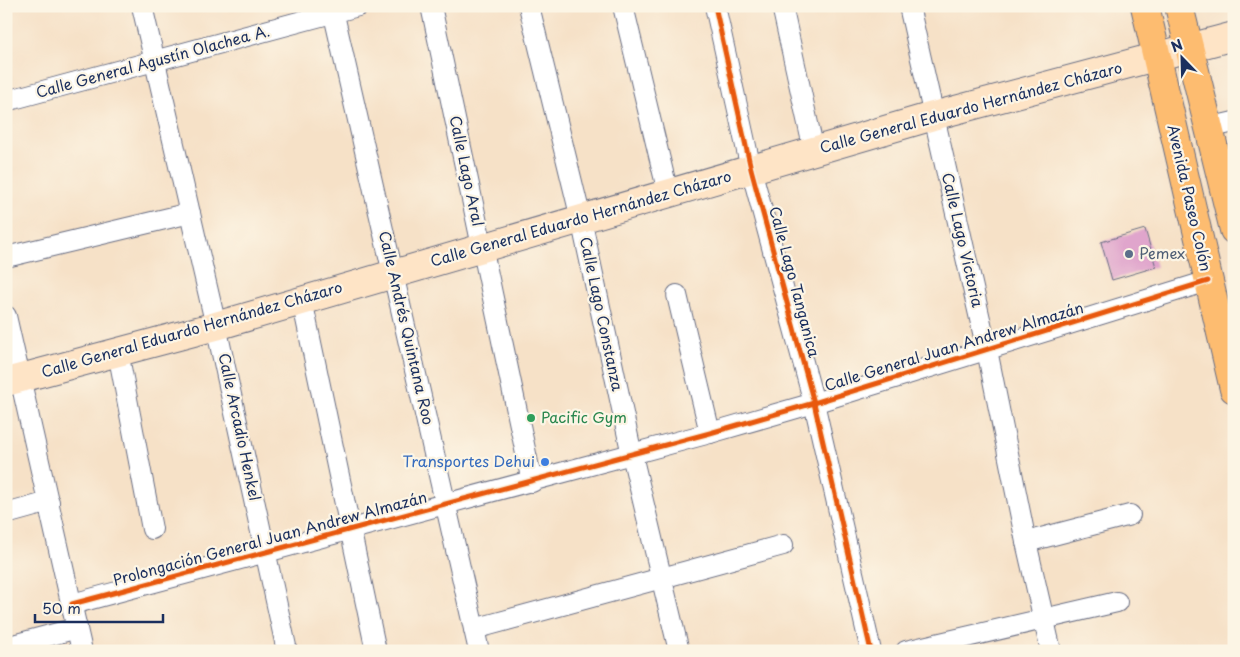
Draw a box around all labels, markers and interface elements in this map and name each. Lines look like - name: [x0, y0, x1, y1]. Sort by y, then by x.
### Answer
- street label: Calle General Agustín Olachea A.: [33, 18, 272, 103]
- north arrow: [1158, 32, 1208, 82]
- text: N: [1168, 34, 1186, 57]
- street label: Calle General Eduardo Hernández Cházaro: [817, 55, 1124, 158]
- street label: Calle Lago Aral: [444, 113, 490, 228]
- street label: Avenida Paseo Colón: [1162, 122, 1219, 273]
- street label: Calle General Eduardo Hernández Cházaro: [427, 163, 734, 272]
- street label: Calle Lago Victoria: [937, 170, 990, 310]
- street label: Calle Lago Tanganica: [764, 204, 827, 360]
- street label: Calle Andrés Quintana Roo: [374, 228, 441, 427]
- street label: Calle Lago Constanza: [575, 235, 630, 393]
- place label: Pemex: [1139, 241, 1185, 264]
- marker: Pemex: [1123, 248, 1135, 260]
- street label: Calle General Eduardo Hernández Cházaro: [38, 274, 345, 383]
- street label: Calle General Juan Andrew Almazán: [821, 295, 1086, 396]
- street label: Calle Arcadio Henkel: [214, 351, 267, 503]
- place label: Pacific Gym: [541, 405, 627, 428]
- marker: Pacific Gym: [525, 412, 537, 424]
- place label: Transportes Dehui: [402, 449, 535, 472]
- marker: Transportes Dehui: [539, 456, 551, 468]
- street label: Prolongación General Juan Andrew Almazán: [110, 484, 429, 591]
- scale bar: [35, 592, 162, 624]
- text: 50 m: [42, 596, 81, 619]

